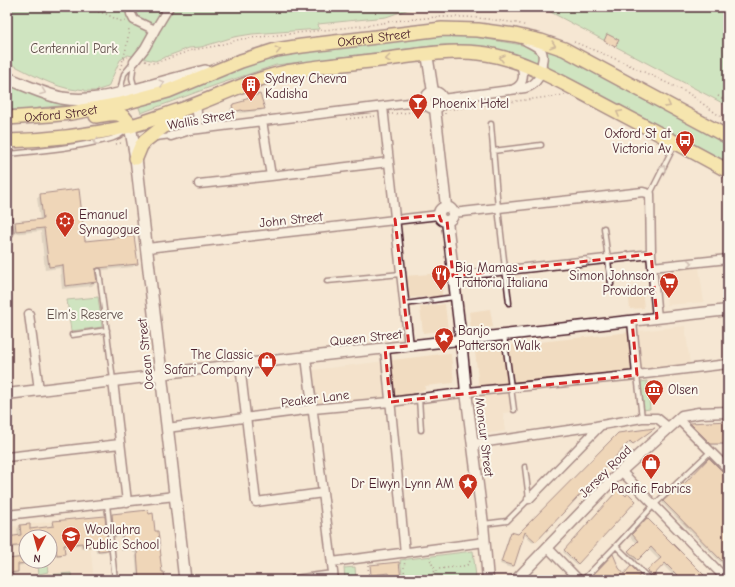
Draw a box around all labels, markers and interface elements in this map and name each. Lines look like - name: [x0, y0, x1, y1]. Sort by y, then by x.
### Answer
- street label: Oxford Street: [337, 26, 412, 50]
- park label: Centennial Park: [30, 41, 119, 56]
- one-way arrow: [549, 41, 556, 49]
- one-way arrow: [275, 46, 281, 54]
- one-way arrow: [385, 54, 392, 63]
- one-way arrow: [499, 54, 506, 63]
- place label: Sydney Chevra Kadisha: [265, 71, 347, 101]
- building icon: Sydney Chevra Kadisha: [240, 74, 262, 102]
- one-way arrow: [158, 79, 165, 87]
- one-way arrow: [40, 88, 47, 96]
- bar icon: Phoenix Hotel: [407, 92, 429, 120]
- place label: Phoenix Hotel: [432, 96, 509, 111]
- one-way arrow: [664, 100, 671, 108]
- street label: Oxford Street: [24, 101, 100, 125]
- street label: Wallis Street: [166, 106, 237, 133]
- one-way arrow: [616, 110, 624, 117]
- place label: Oxford St at Victoria Av: [605, 126, 672, 156]
- bus stop icon: Oxford St at Victoria Av: [674, 129, 696, 157]
- one-way arrow: [93, 138, 99, 146]
- one-way arrow: [658, 165, 666, 172]
- place label: Emanuel Synagogue: [79, 207, 140, 237]
- street label: John Street: [259, 209, 325, 230]
- synagogue icon: Emanuel Synagogue: [54, 210, 76, 238]
- one-way arrow: [586, 257, 592, 266]
- one-way arrow: [687, 259, 693, 268]
- place label: Big Mamas Trattoria Italiana: [455, 260, 548, 290]
- restaurant icon: Big Mamas Trattoria Italiana: [430, 263, 452, 291]
- place label: Simon Johnson Providore: [569, 268, 655, 298]
- supermarket icon: Simon Johnson Providore: [658, 271, 680, 299]
- one-way arrow: [427, 297, 433, 306]
- park label: Elm's Reserve: [47, 307, 124, 322]
- street label: Ocean Street: [134, 316, 157, 391]
- place label: Banjo Patterson Walk: [458, 323, 541, 353]
- street label: Queen Street: [329, 326, 404, 349]
- place icon: Banjo Patterson Walk: [433, 326, 455, 354]
- place label: The Classic Safari Company: [164, 347, 253, 377]
- shop icon: The Classic Safari Company: [256, 350, 278, 378]
- museum icon: Olsen: [643, 378, 665, 406]
- place label: Olsen: [668, 382, 698, 397]
- street label: Peaker Lane: [280, 387, 351, 410]
- street label: Moncur Street: [472, 396, 497, 479]
- street label: Jersey Road: [576, 442, 635, 501]
- shop icon: Pacific Fabrics: [640, 452, 662, 480]
- place icon: Dr Elwyn Lynn AM: [457, 472, 479, 500]
- place label: Dr Elwyn Lynn AM: [351, 476, 454, 491]
- place label: Pacific Fabrics: [611, 481, 691, 496]
- place label: Woollahra Public School: [85, 522, 159, 552]
- school or university icon: Woollahra Public School: [60, 525, 82, 553]
- north arrow: [18, 529, 58, 569]
- text: N: [33, 552, 41, 565]

